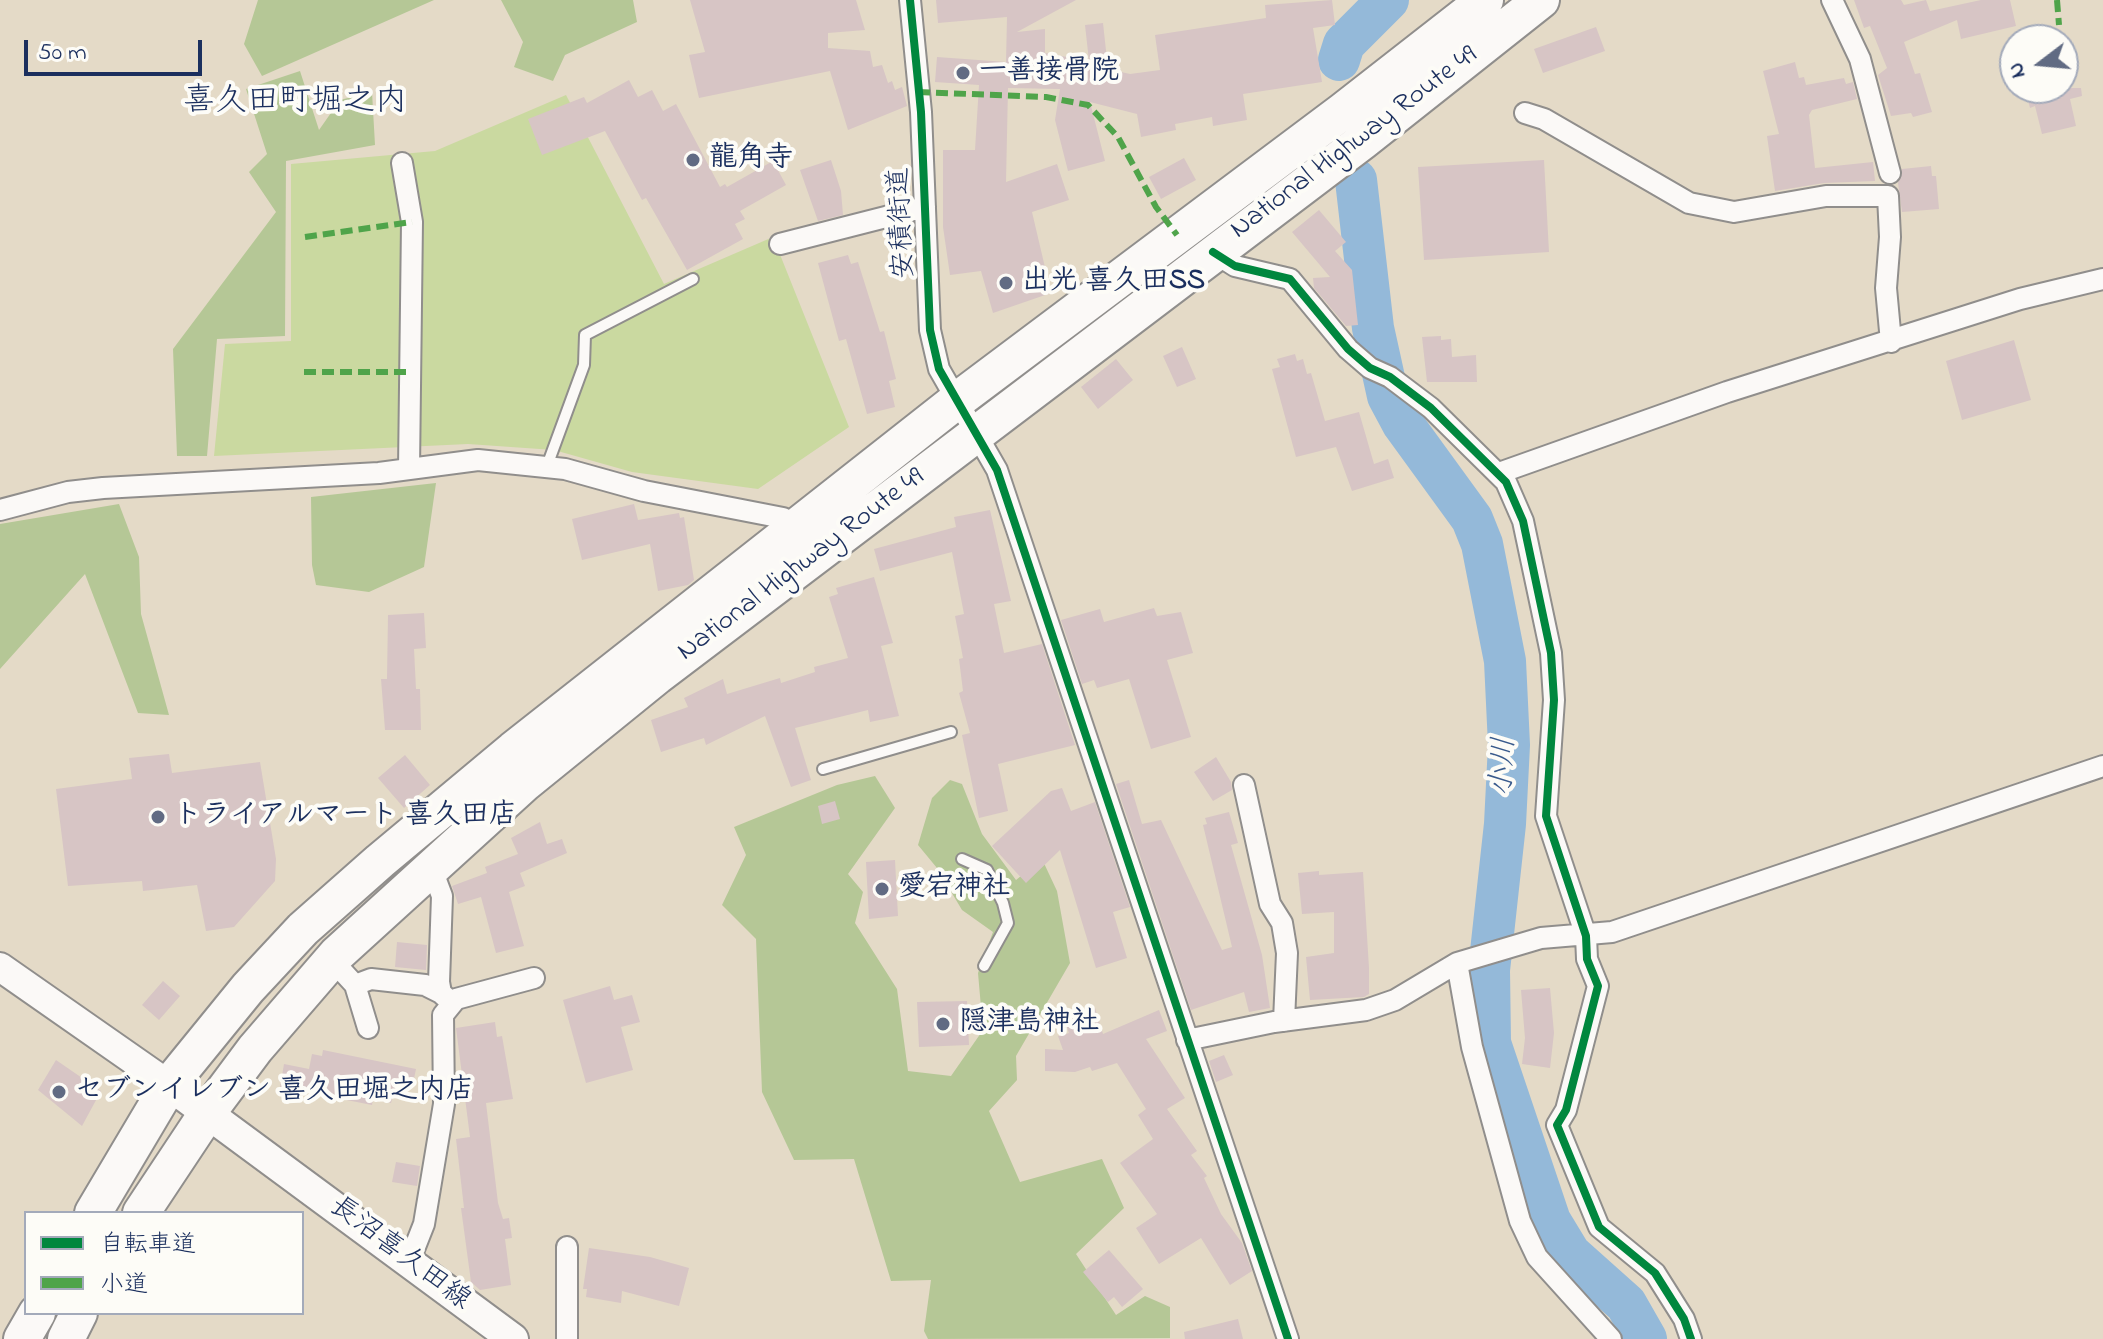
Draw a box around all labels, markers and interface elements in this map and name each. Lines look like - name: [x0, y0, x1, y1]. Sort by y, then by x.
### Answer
- scale bar: [28, 24, 206, 74]
- north arrow: [1999, 24, 2079, 104]
- text: 50 m: [38, 36, 87, 71]
- street label: National Highway Route 49: [1225, 40, 1485, 248]
- place label: 一善接骨院: [979, 56, 1119, 90]
- text: N: [2000, 59, 2035, 82]
- marker: 一善接骨院: [954, 64, 972, 82]
- district label: 喜久田町堀之内: [183, 85, 407, 123]
- place label: 龍角寺: [709, 143, 793, 177]
- marker: 龍角寺: [684, 151, 702, 169]
- street label: 安積街道: [884, 166, 924, 280]
- place label: 出光 喜久田SS: [1022, 266, 1205, 300]
- marker: 出光 喜久田SS: [997, 274, 1015, 292]
- street label: National Highway Route 49: [672, 462, 932, 670]
- water label: 小川: [1486, 736, 1526, 798]
- place label: トライアルマート 喜久田店: [174, 800, 517, 834]
- marker: トライアルマート 喜久田店: [149, 808, 167, 826]
- place label: 愛宕神社: [898, 872, 1010, 906]
- marker: 愛宕神社: [873, 880, 891, 898]
- place label: 隠津島神社: [959, 1007, 1099, 1041]
- marker: 隠津島神社: [934, 1015, 952, 1033]
- place label: セブンイレブン 喜久田堀之内店: [75, 1075, 474, 1109]
- marker: セブンイレブン 喜久田堀之内店: [50, 1083, 68, 1101]
- street label: 長沼喜久田線: [322, 1191, 476, 1319]
- legend: [24, 1211, 304, 1315]
- text: 自転車道: [100, 1228, 196, 1263]
- text: 小道: [100, 1268, 148, 1303]

